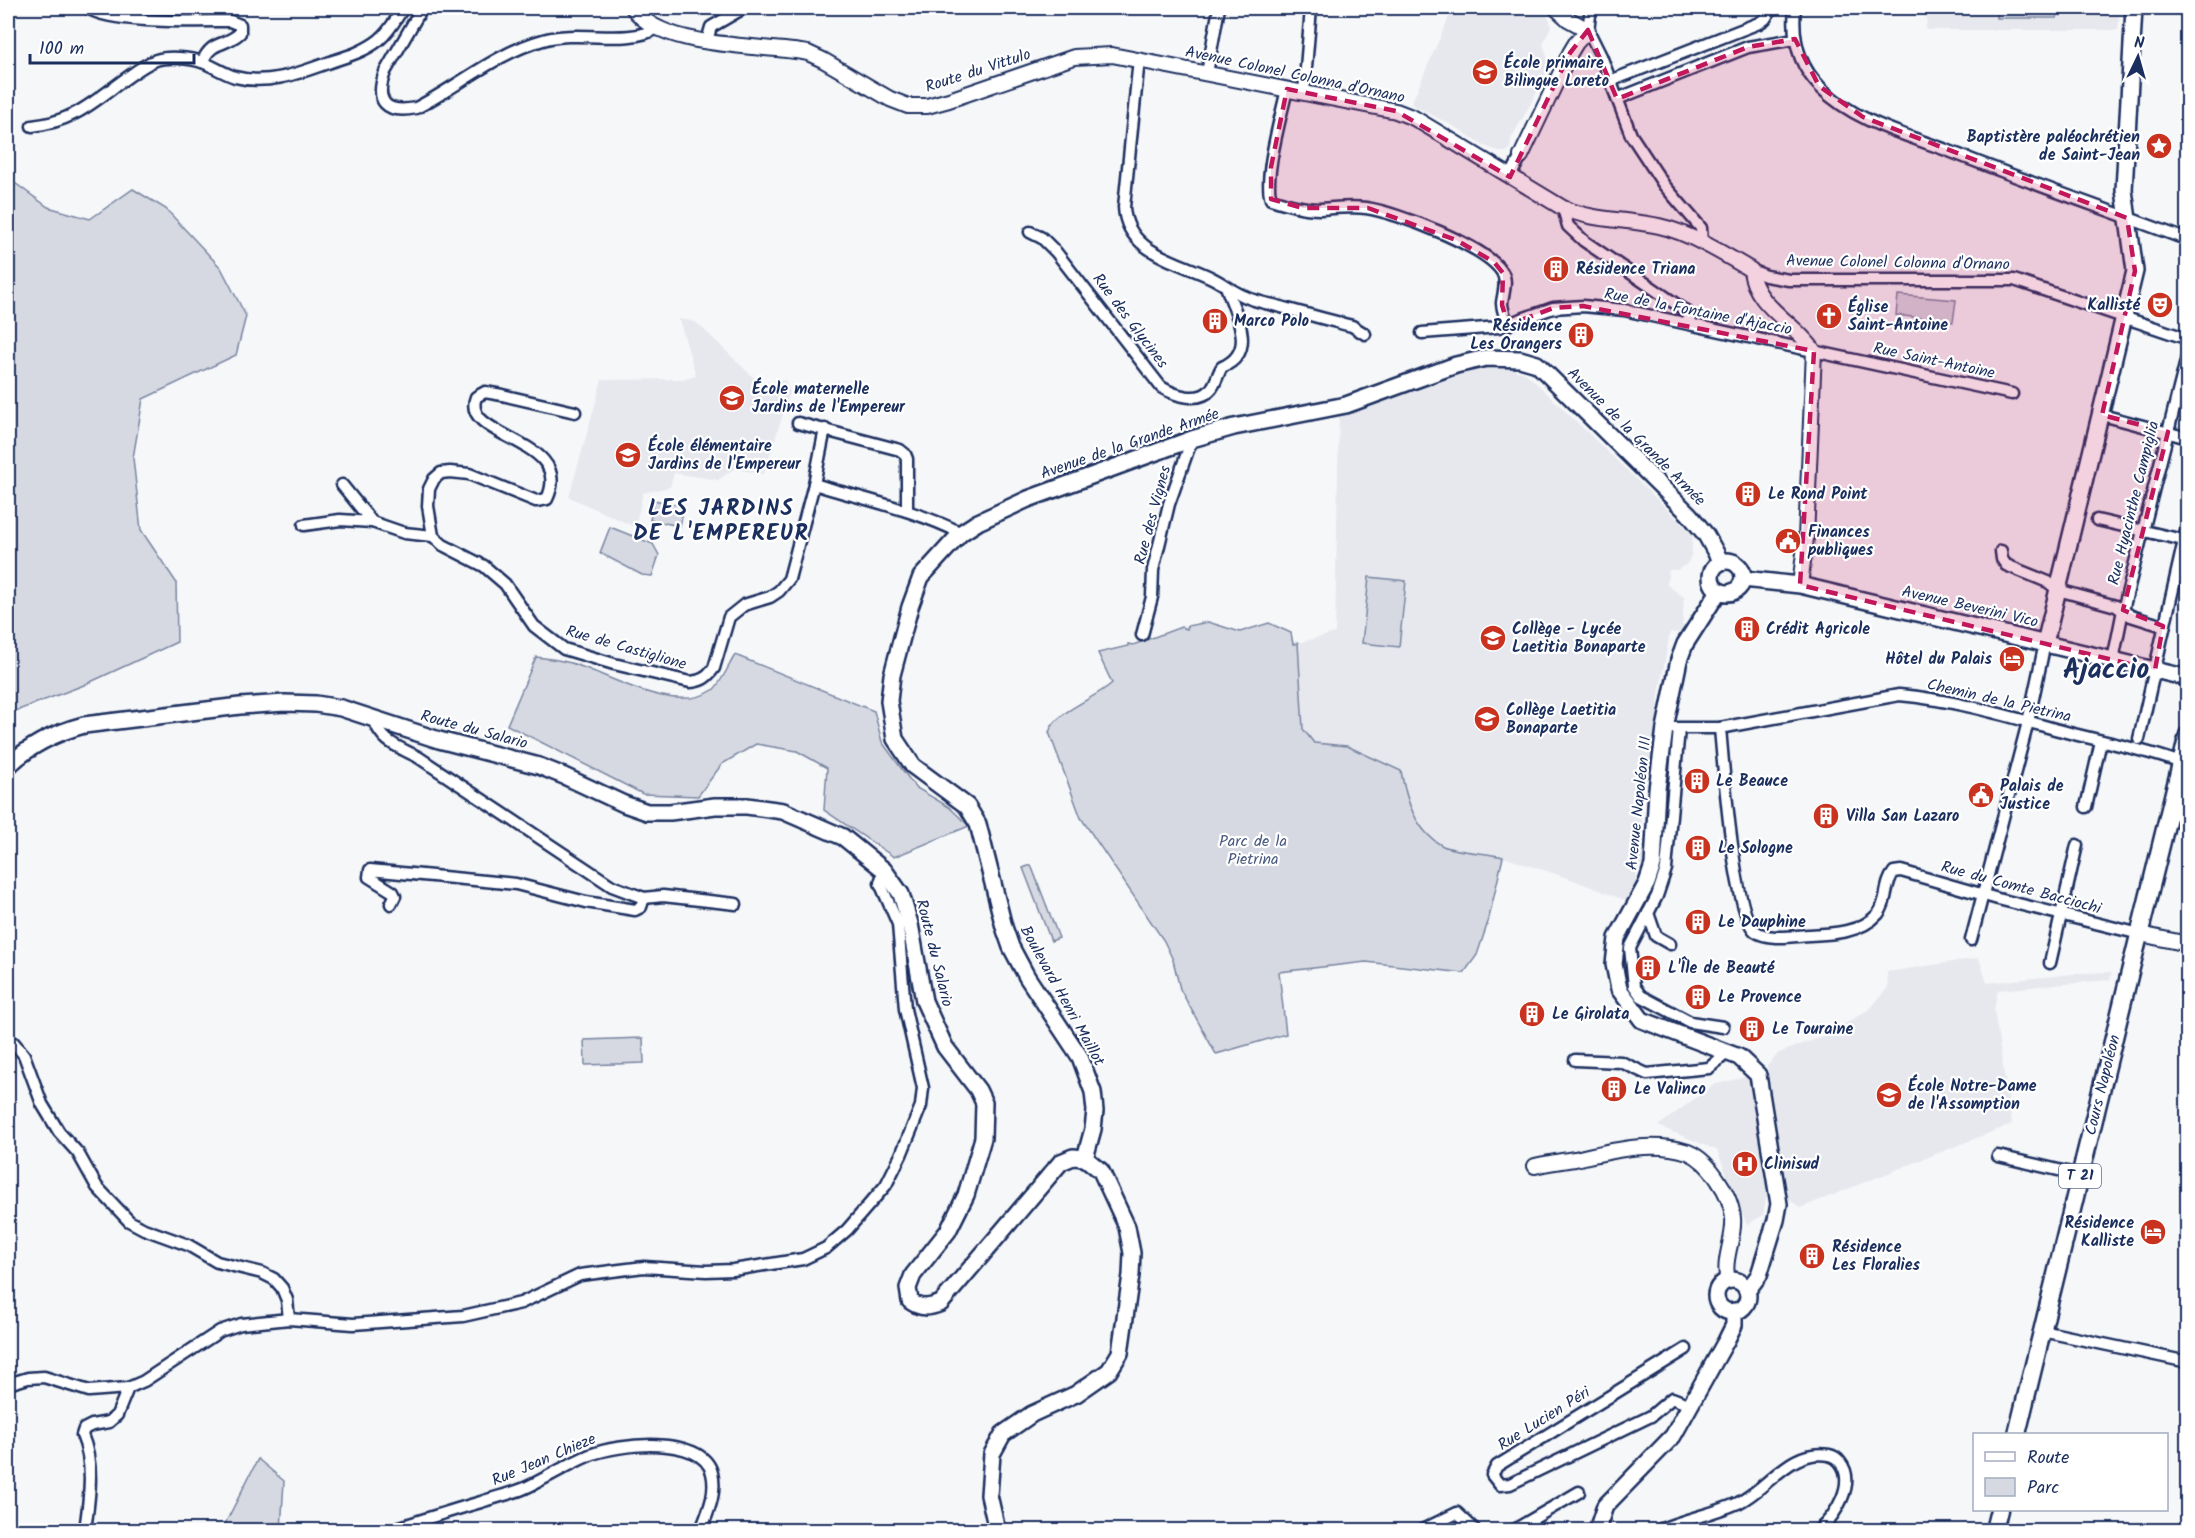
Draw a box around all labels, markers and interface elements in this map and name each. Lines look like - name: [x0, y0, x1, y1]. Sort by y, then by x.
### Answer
- scale bar: [30, 27, 194, 65]
- north arrow: [2108, 27, 2168, 87]
- text: N: [2133, 31, 2145, 56]
- text: 100 m: [39, 35, 84, 64]
- street label: Avenue Colonel Colonna d'Ornano: [1183, 40, 1407, 110]
- street label: Route du Vittulo: [922, 42, 1034, 100]
- place label: École primaire Bilingue Loreto: [1504, 51, 1609, 94]
- school or university icon: École primaire Bilingue Loreto: [1470, 57, 1500, 87]
- place label: Baptistère paléochrétien de Saint-Jean: [1967, 125, 2140, 168]
- place icon: Baptistère paléochrétien de Saint-Jean: [2144, 131, 2174, 161]
- street label: Avenue Colonel Colonna d'Ornano: [1786, 249, 2010, 277]
- building icon: Résidence Triana: [1541, 254, 1571, 284]
- place label: Résidence Triana: [1576, 257, 1695, 282]
- street label: Rue des Glycines: [1086, 268, 1174, 374]
- street label: Rue de la Fontaine d'Ajaccio: [1602, 282, 1794, 342]
- theatre icon: Kallisté: [2145, 290, 2175, 320]
- place label: Kallisté: [2088, 293, 2141, 318]
- place label: Église Saint-Antoine: [1848, 295, 1948, 338]
- church icon: Église Saint-Antoine: [1814, 301, 1844, 331]
- building icon: Marco Polo: [1200, 306, 1230, 336]
- place label: Marco Polo: [1234, 309, 1309, 334]
- place label: Résidence Les Orangers: [1470, 314, 1563, 357]
- building icon: Résidence Les Orangers: [1566, 320, 1596, 350]
- street label: Rue Saint-Antoine: [1871, 336, 1997, 386]
- street label: Avenue de la Grande Armée: [1561, 362, 1711, 512]
- place label: École maternelle Jardins de l'Empereur: [752, 377, 906, 420]
- school or university icon: École maternelle Jardins de l'Empereur: [717, 383, 747, 413]
- street label: Avenue de la Grande Armée: [1037, 402, 1223, 486]
- street label: Rue Hyacinthe Campiglia: [2102, 418, 2166, 588]
- place label: École élémentaire Jardins de l'Empereur: [648, 434, 802, 477]
- school or university icon: École élémentaire Jardins de l'Empereur: [613, 440, 643, 470]
- street label: Rue des Vignes: [1128, 463, 1178, 567]
- building icon: Le Rond Point: [1733, 479, 1763, 509]
- place label: Le Rond Point: [1768, 482, 1868, 507]
- district label: LES JARDINS DE L'EMPEREUR: [633, 492, 809, 552]
- place label: Finances publiques: [1807, 520, 1874, 563]
- public building icon: Finances publiques: [1773, 526, 1803, 556]
- street label: Avenue Beverini Vico: [1899, 579, 2041, 635]
- building icon: Crédit Agricole: [1732, 614, 1762, 644]
- place label: Collège - Lycée Laetitia Bonaparte: [1512, 617, 1646, 660]
- place label: Crédit Agricole: [1766, 617, 1870, 642]
- street label: Rue de Castiglione: [563, 619, 689, 677]
- school or university icon: Collège - Lycée Laetitia Bonaparte: [1478, 623, 1508, 653]
- hotel icon: Hôtel du Palais: [1997, 644, 2027, 674]
- place label: Hôtel du Palais: [1885, 647, 1993, 672]
- district label: Ajaccio: [2063, 648, 2150, 693]
- street label: Chemin de la Pietrina: [1924, 672, 2074, 730]
- place label: Collège Laetitia Bonaparte: [1506, 698, 1616, 741]
- street label: Route du Salario: [418, 704, 530, 756]
- school or university icon: Collège Laetitia Bonaparte: [1472, 704, 1502, 734]
- street label: Avenue Napoléon III: [1620, 735, 1658, 871]
- building icon: Le Beauce: [1682, 766, 1712, 796]
- place label: Le Beauce: [1716, 769, 1788, 794]
- place label: Palais de Justice: [2000, 774, 2064, 817]
- public building icon: Palais de Justice: [1966, 780, 1996, 810]
- building icon: Villa San Lazaro: [1811, 801, 1841, 831]
- place label: Villa San Lazaro: [1846, 804, 1959, 829]
- park label: Parc de la Pietrina: [1219, 829, 1287, 872]
- building icon: Le Sologne: [1683, 833, 1713, 863]
- place label: Le Sologne: [1718, 836, 1793, 861]
- street label: Rue du Comte Bacciochi: [1938, 855, 2105, 922]
- street label: Route du Salario: [909, 897, 959, 1009]
- building icon: Le Dauphine: [1683, 907, 1713, 937]
- place label: Le Dauphine: [1718, 910, 1806, 935]
- street label: Boulevard Henri Maillot: [1013, 921, 1111, 1072]
- building icon: L'Île de Beauté: [1633, 953, 1663, 983]
- place label: L'Île de Beauté: [1668, 956, 1775, 981]
- building icon: Le Provence: [1683, 982, 1713, 1012]
- place label: Le Provence: [1718, 985, 1802, 1010]
- building icon: Le Girolata: [1517, 999, 1547, 1029]
- place label: Le Girolata: [1552, 1002, 1629, 1027]
- building icon: Le Touraine: [1737, 1014, 1767, 1044]
- place label: Le Touraine: [1772, 1017, 1853, 1042]
- street label: Cours Napoléon: [2078, 1032, 2128, 1138]
- building icon: Le Valinco: [1599, 1074, 1629, 1104]
- place label: École Notre-Dame de l'Assomption: [1908, 1074, 2037, 1117]
- place label: Le Valinco: [1634, 1077, 1706, 1102]
- school or university icon: École Notre-Dame de l'Assomption: [1874, 1080, 1904, 1110]
- hospital icon: Clinisud: [1730, 1149, 1760, 1179]
- place label: Clinisud: [1764, 1152, 1820, 1177]
- road number: T 21: [2059, 1164, 2101, 1188]
- place label: Résidence Kalliste: [2065, 1211, 2134, 1254]
- hotel icon: Résidence Kalliste: [2138, 1217, 2168, 1247]
- place label: Résidence Les Floralies: [1832, 1235, 1921, 1278]
- building icon: Résidence Les Floralies: [1797, 1241, 1827, 1271]
- street label: Rue Lucien Péri: [1493, 1380, 1596, 1457]
- street label: Rue Jean Chieze: [488, 1427, 600, 1493]
- legend: [1973, 1433, 2168, 1511]
- text: Route: [2027, 1444, 2069, 1473]
- text: Parc: [2027, 1474, 2059, 1503]

